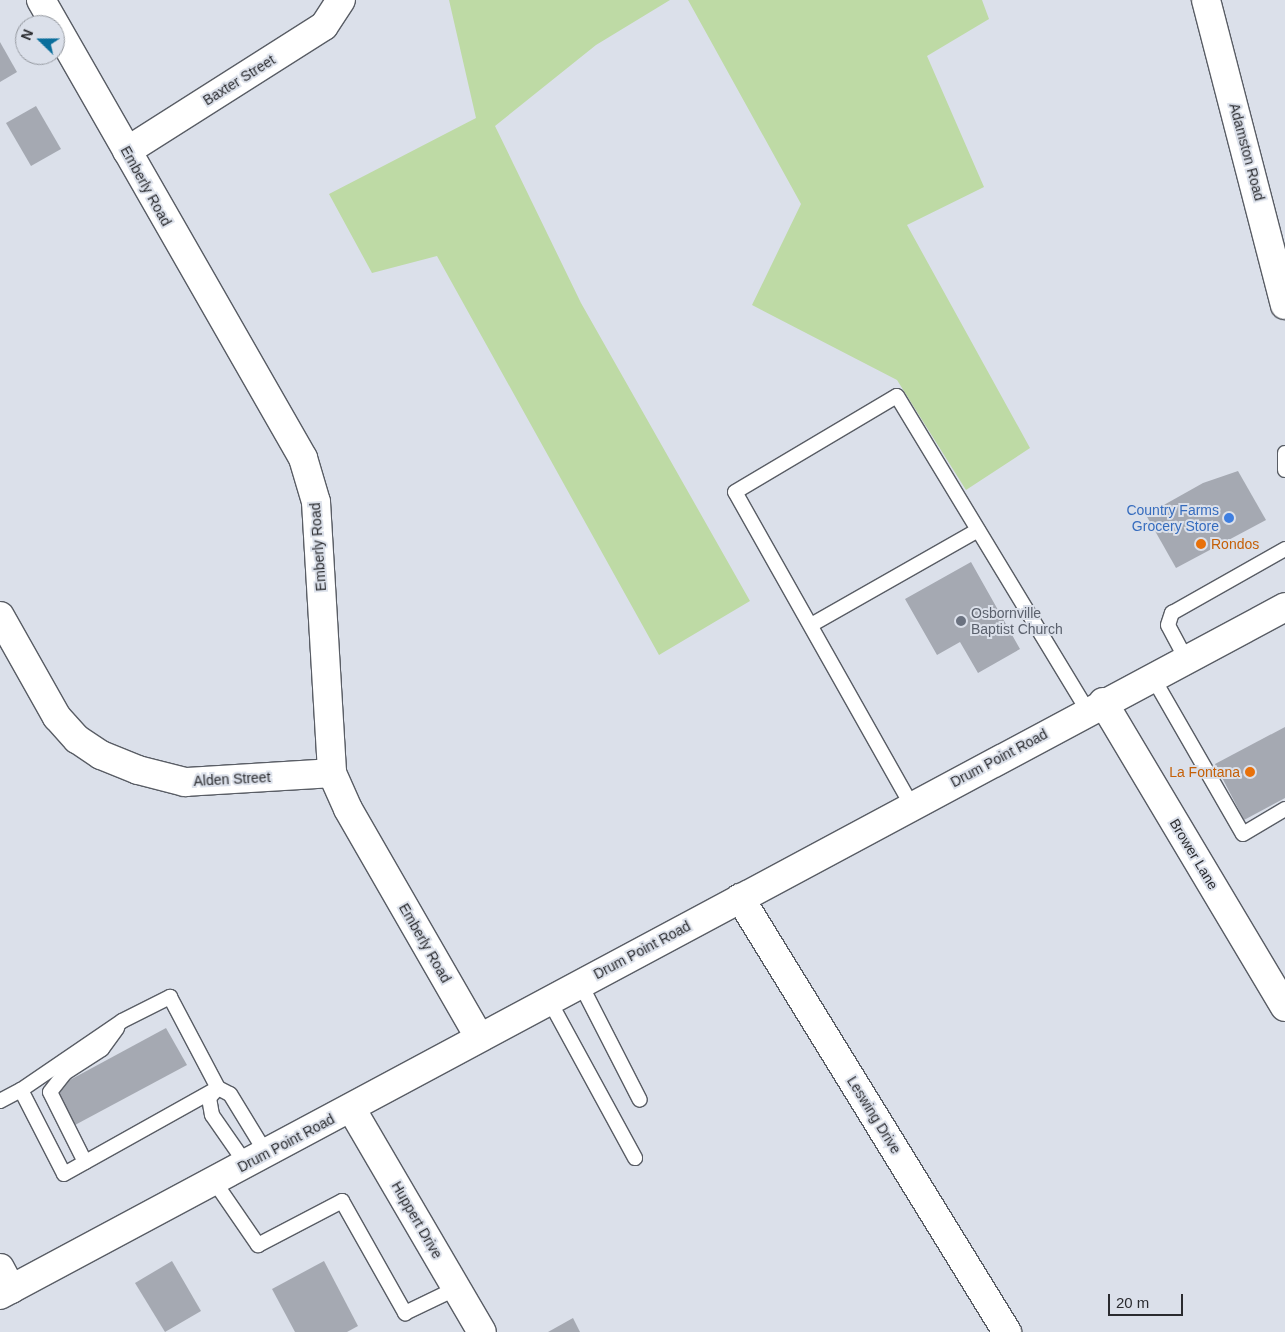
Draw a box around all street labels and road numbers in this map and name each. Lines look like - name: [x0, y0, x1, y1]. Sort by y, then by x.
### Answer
- street label: Baxter Street: [200, 51, 278, 109]
- street label: Adamston Road: [1226, 101, 1268, 203]
- street label: Emberly Road: [117, 143, 175, 229]
- street label: Emberly Road: [307, 502, 329, 592]
- street label: Drum Point Road: [948, 725, 1050, 791]
- street label: Alden Street: [193, 769, 271, 789]
- street label: Brower Lane: [1166, 816, 1222, 892]
- street label: Emberly Road: [396, 900, 454, 986]
- street label: Drum Point Road: [591, 917, 693, 983]
- street label: Leswing Drive: [844, 1073, 904, 1157]
- street label: Drum Point Road: [235, 1110, 337, 1176]
- street label: Huppert Drive: [388, 1178, 446, 1262]

